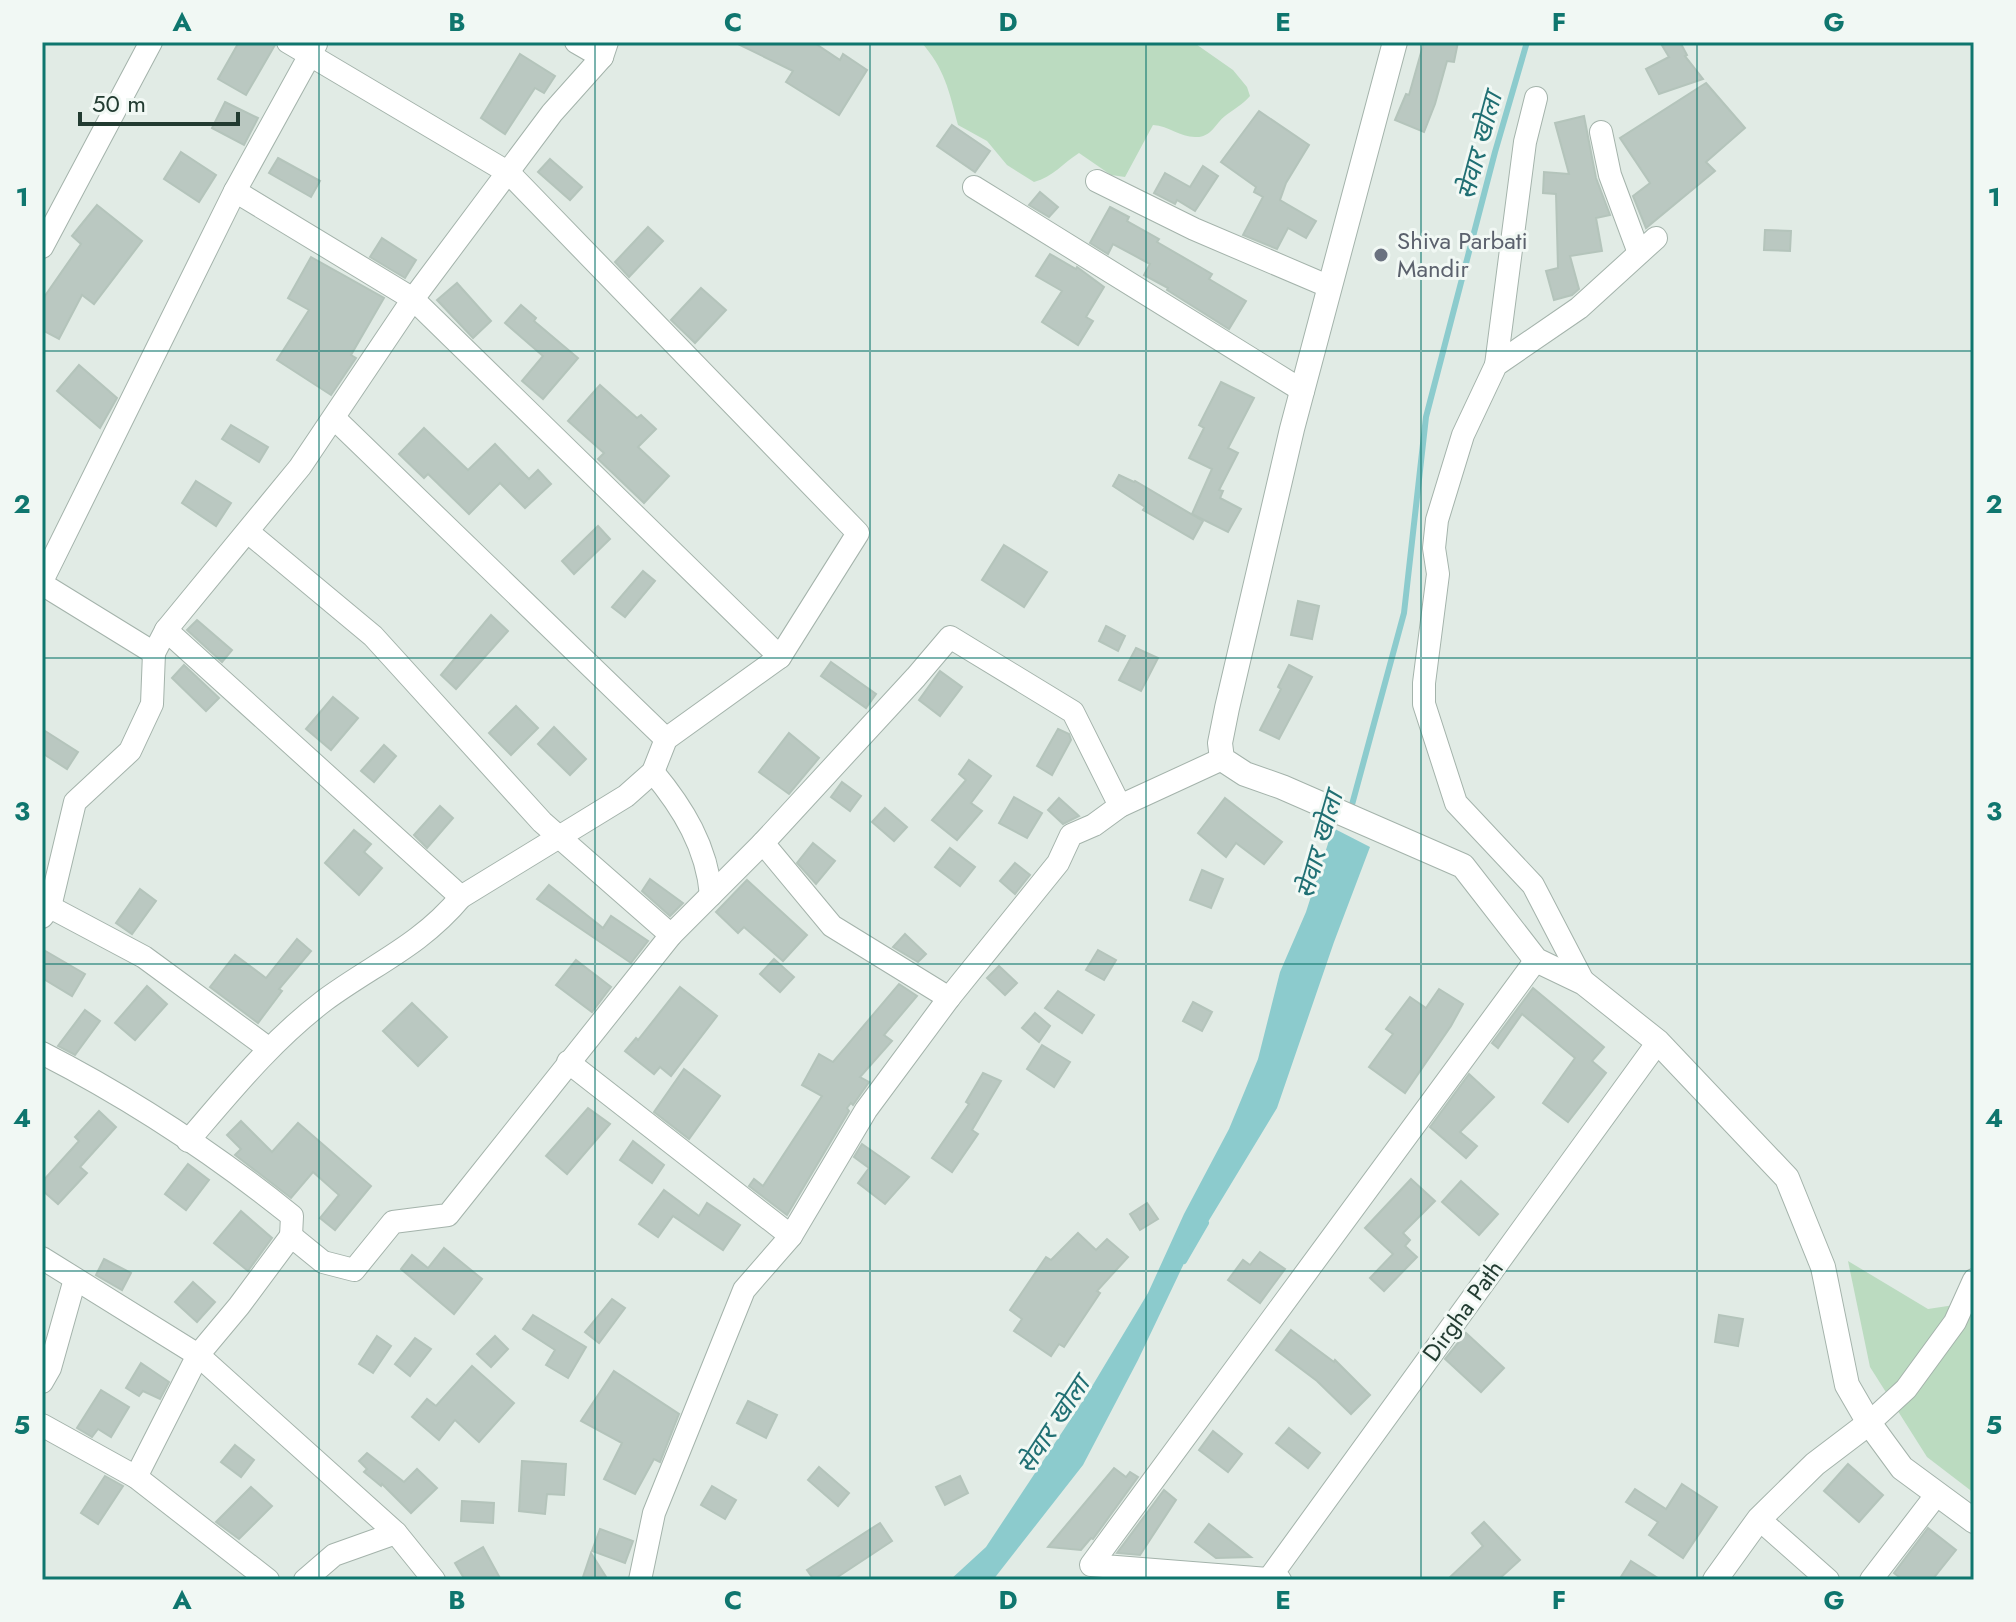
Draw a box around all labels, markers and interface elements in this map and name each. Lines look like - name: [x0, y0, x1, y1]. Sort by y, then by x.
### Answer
- text: A: [171, 3, 192, 41]
- text: B: [448, 3, 466, 41]
- text: C: [724, 3, 742, 41]
- text: D: [998, 3, 1018, 41]
- text: E: [1275, 3, 1291, 41]
- text: F: [1552, 3, 1566, 41]
- text: G: [1823, 3, 1845, 41]
- scale bar: [80, 76, 238, 126]
- water label: सेवार खोला: [1446, 83, 1513, 204]
- text: 50 m: [92, 86, 146, 121]
- text: 1: [15, 178, 29, 216]
- text: 1: [1987, 178, 2001, 216]
- place label: Shiva Parbati Mandir: [1397, 223, 1528, 286]
- marker: Shiva Parbati Mandir: [1372, 246, 1390, 264]
- text: 2: [13, 485, 31, 523]
- text: 2: [1985, 485, 2003, 523]
- water label: सेवार खोला: [1286, 782, 1354, 903]
- text: 3: [14, 792, 30, 830]
- text: 3: [1986, 792, 2002, 830]
- text: 4: [13, 1099, 31, 1137]
- text: 4: [1985, 1099, 2003, 1137]
- street label: Dirgha Path: [1414, 1253, 1511, 1369]
- water label: सेवार खोला: [1007, 1364, 1102, 1481]
- text: 5: [14, 1406, 30, 1444]
- text: 5: [1986, 1406, 2002, 1444]
- text: A: [171, 1581, 192, 1619]
- text: B: [448, 1581, 466, 1619]
- text: C: [724, 1581, 742, 1619]
- text: D: [998, 1581, 1018, 1619]
- text: E: [1275, 1581, 1291, 1619]
- text: F: [1552, 1581, 1566, 1619]
- text: G: [1823, 1581, 1845, 1619]

